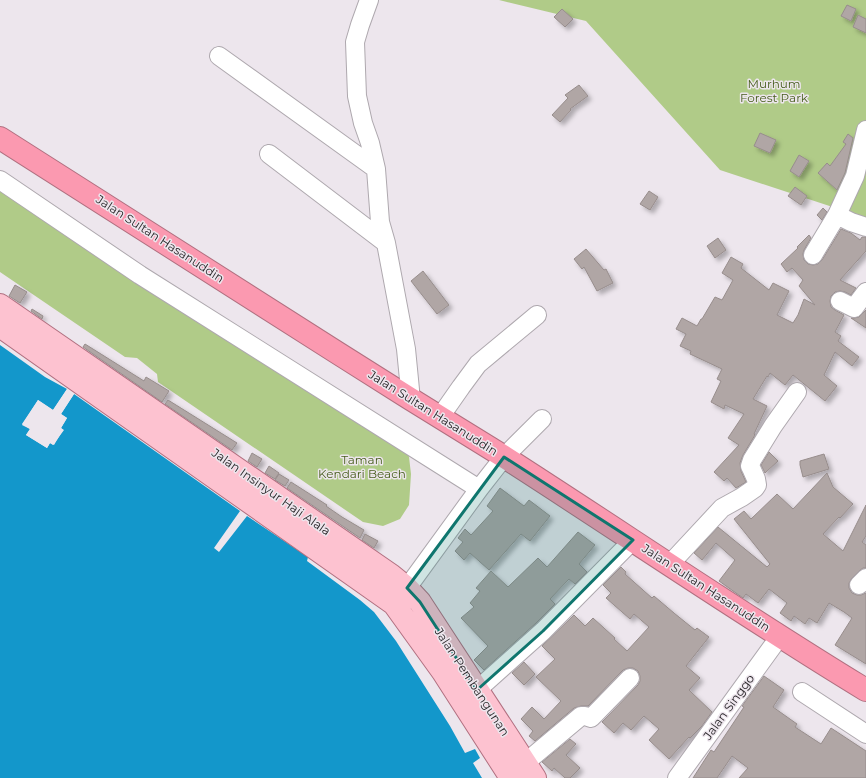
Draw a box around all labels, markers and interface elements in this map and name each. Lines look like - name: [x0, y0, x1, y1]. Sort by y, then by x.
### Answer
- park label: Murhum Forest Park: [740, 76, 809, 105]
- street label: Jalan Sultan Hasanuddin: [93, 191, 227, 286]
- street label: Jalan Sultan Hasanuddin: [365, 366, 501, 459]
- street label: Jalan Insinyur Haji Alala: [208, 444, 334, 538]
- park label: Taman Kendari Beach: [318, 452, 406, 481]
- street label: Jalan Sultan Hasanuddin: [639, 540, 773, 635]
- street label: Jalan Pembangunan: [431, 624, 513, 739]
- street label: Jalan Singgo: [699, 671, 757, 743]

